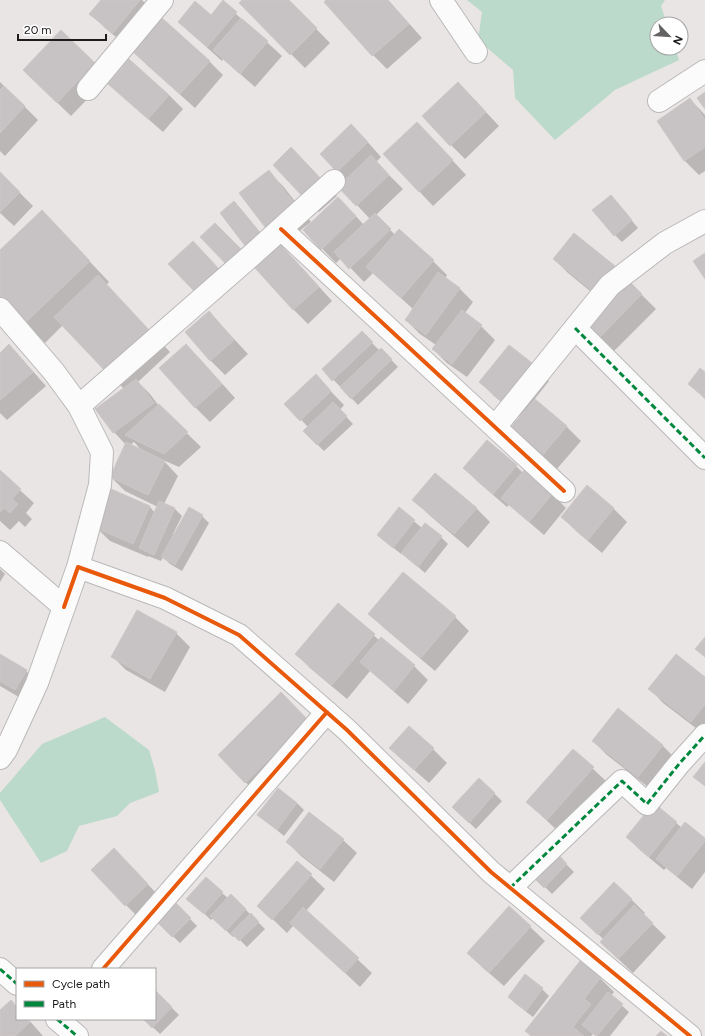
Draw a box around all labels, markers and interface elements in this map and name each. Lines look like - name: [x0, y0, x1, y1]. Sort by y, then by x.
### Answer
- scale bar: [18, 16, 106, 42]
- north arrow: [649, 16, 689, 56]
- text: 20 m: [24, 23, 52, 37]
- text: N: [670, 33, 685, 47]
- legend: [16, 968, 156, 1020]
- text: Cycle path: [52, 977, 110, 991]
- text: Path: [52, 997, 76, 1011]

